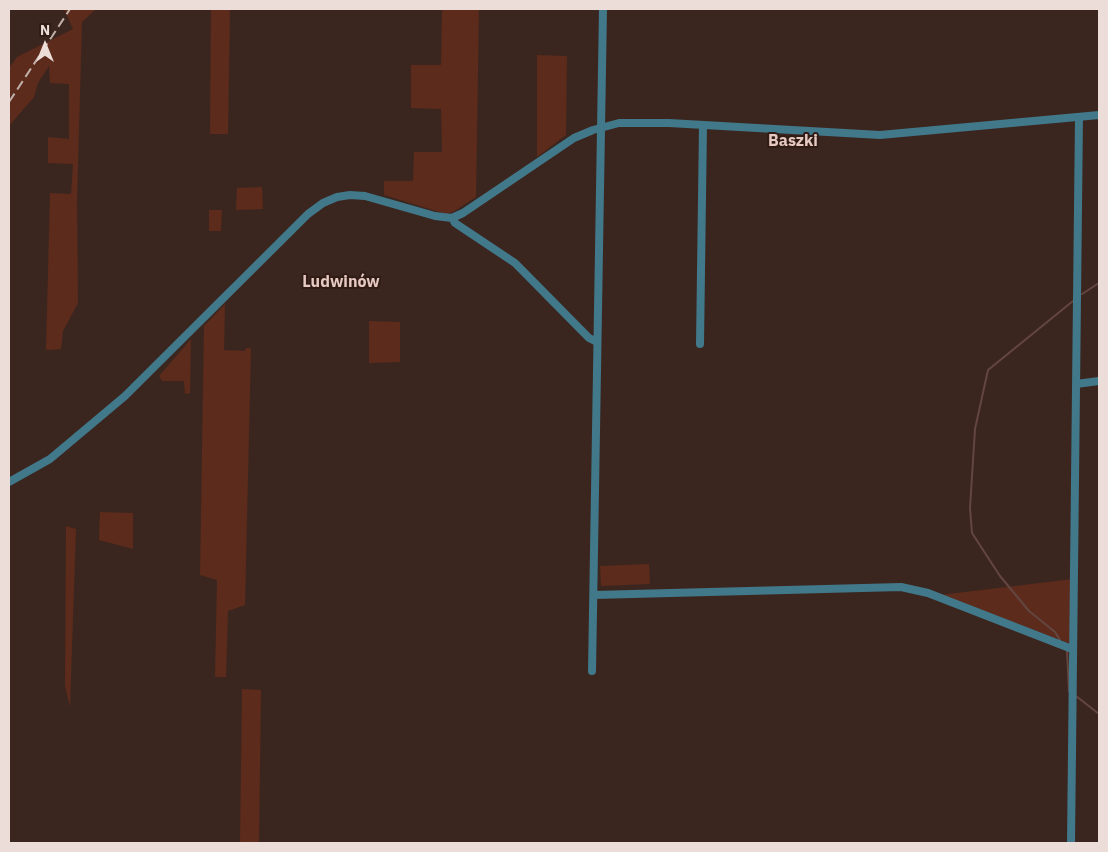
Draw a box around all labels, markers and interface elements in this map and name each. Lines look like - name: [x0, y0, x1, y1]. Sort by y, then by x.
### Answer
- north arrow: [20, 20, 70, 70]
- text: N: [40, 21, 50, 39]
- district label: Baszki: [768, 131, 818, 151]
- district label: Ludwinów: [302, 272, 380, 292]

